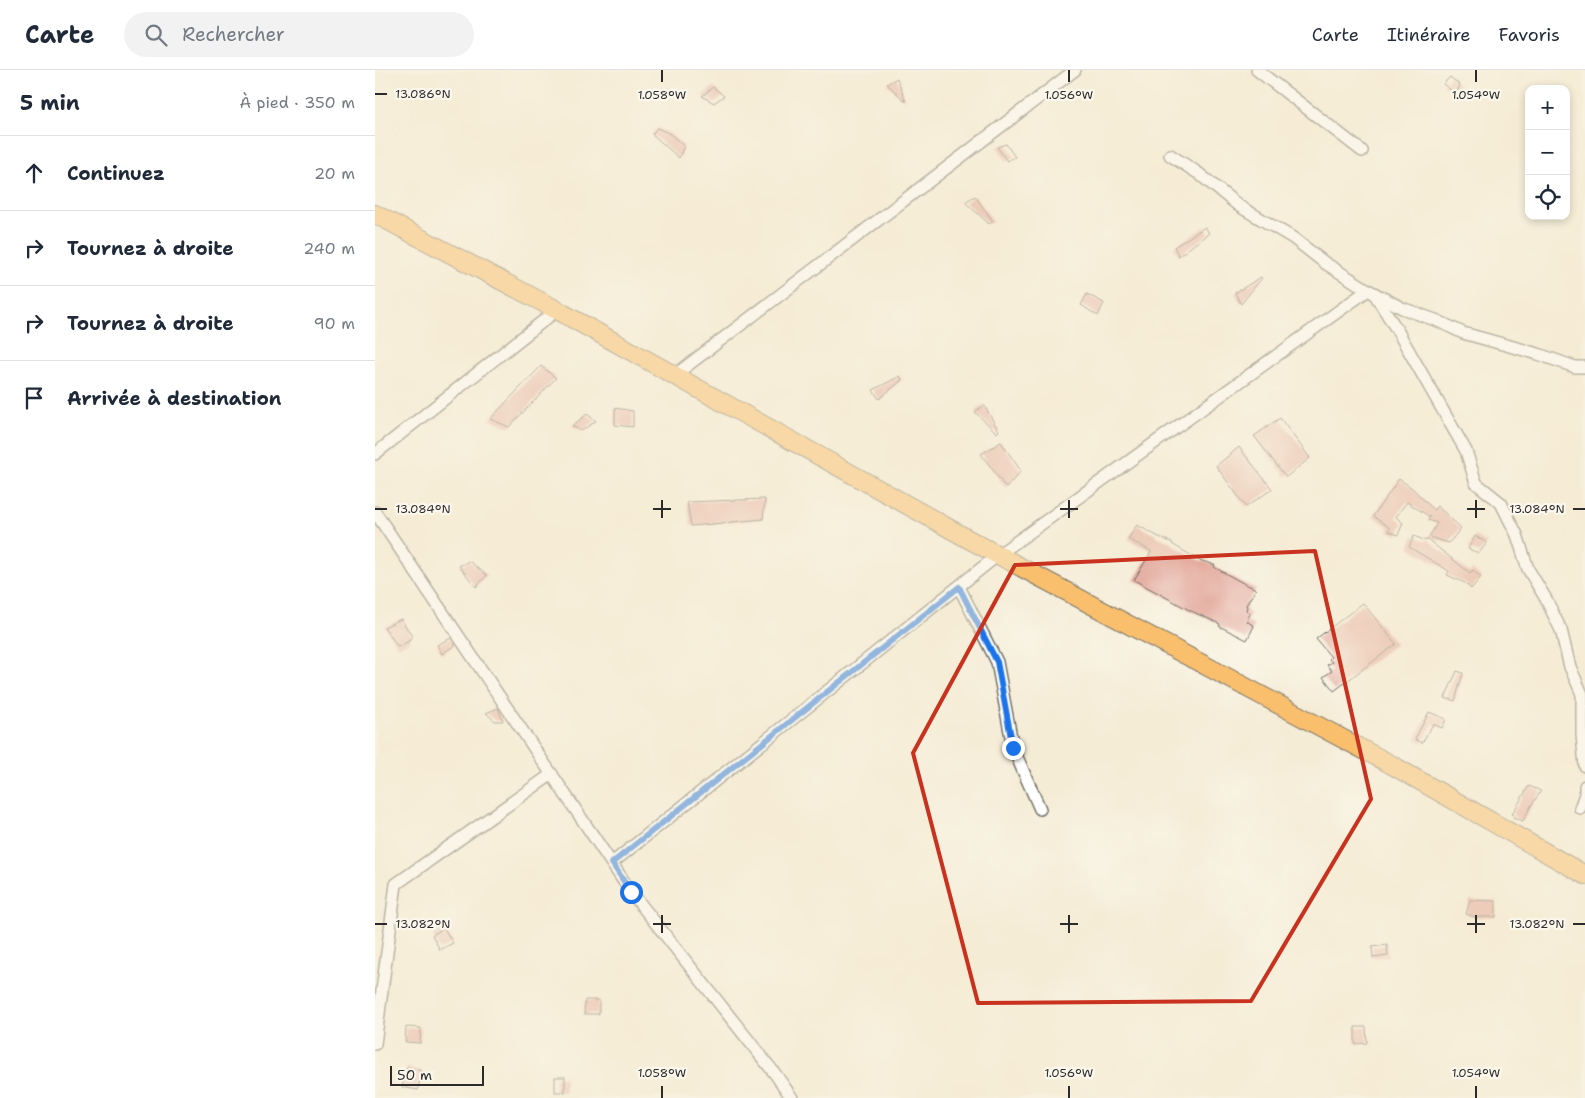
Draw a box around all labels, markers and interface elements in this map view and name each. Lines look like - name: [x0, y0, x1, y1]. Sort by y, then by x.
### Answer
- search box: [124, 12, 474, 57]
- text: Carte: [25, 19, 94, 51]
- icon: search: [142, 21, 170, 49]
- text: Rechercher: [182, 22, 285, 47]
- text: Carte: [1312, 23, 1359, 47]
- text: Itinéraire: [1387, 23, 1471, 47]
- text: Favoris: [1499, 23, 1560, 47]
- map controls: [1525, 85, 1570, 220]
- button: +: [1525, 85, 1570, 130]
- text: 13.086°N: [395, 86, 451, 102]
- text: 1.058°W: [638, 87, 686, 103]
- text: 1.056°W: [1045, 87, 1093, 103]
- text: 1.054°W: [1452, 87, 1500, 103]
- text: 5 min: [20, 89, 80, 117]
- text: À pied · 350 m: [240, 92, 355, 113]
- button: −: [1525, 130, 1570, 175]
- icon: ahead: [20, 159, 48, 187]
- text: Continuez: [67, 161, 165, 186]
- text: 20 m: [314, 163, 355, 184]
- button: locate: [1525, 175, 1570, 220]
- icon: right: [20, 234, 48, 262]
- text: Tournez à droite: [67, 236, 234, 261]
- text: 240 m: [303, 238, 355, 259]
- icon: right: [20, 309, 48, 337]
- text: Tournez à droite: [67, 311, 234, 336]
- text: 90 m: [314, 313, 355, 334]
- icon: arrive: [20, 384, 48, 412]
- text: Arrivée à destination: [67, 386, 281, 411]
- text: 13.084°N: [395, 501, 451, 517]
- text: 13.084°N: [1509, 501, 1565, 517]
- route end: [1002, 737, 1025, 760]
- route start: [620, 881, 643, 904]
- text: 13.082°N: [396, 916, 450, 932]
- text: 13.082°N: [1510, 916, 1564, 932]
- scale bar: [390, 1063, 484, 1086]
- text: 1.058°W: [638, 1065, 686, 1081]
- text: 1.056°W: [1045, 1065, 1093, 1081]
- text: 1.054°W: [1452, 1065, 1500, 1081]
- text: 50 m: [397, 1066, 432, 1084]

